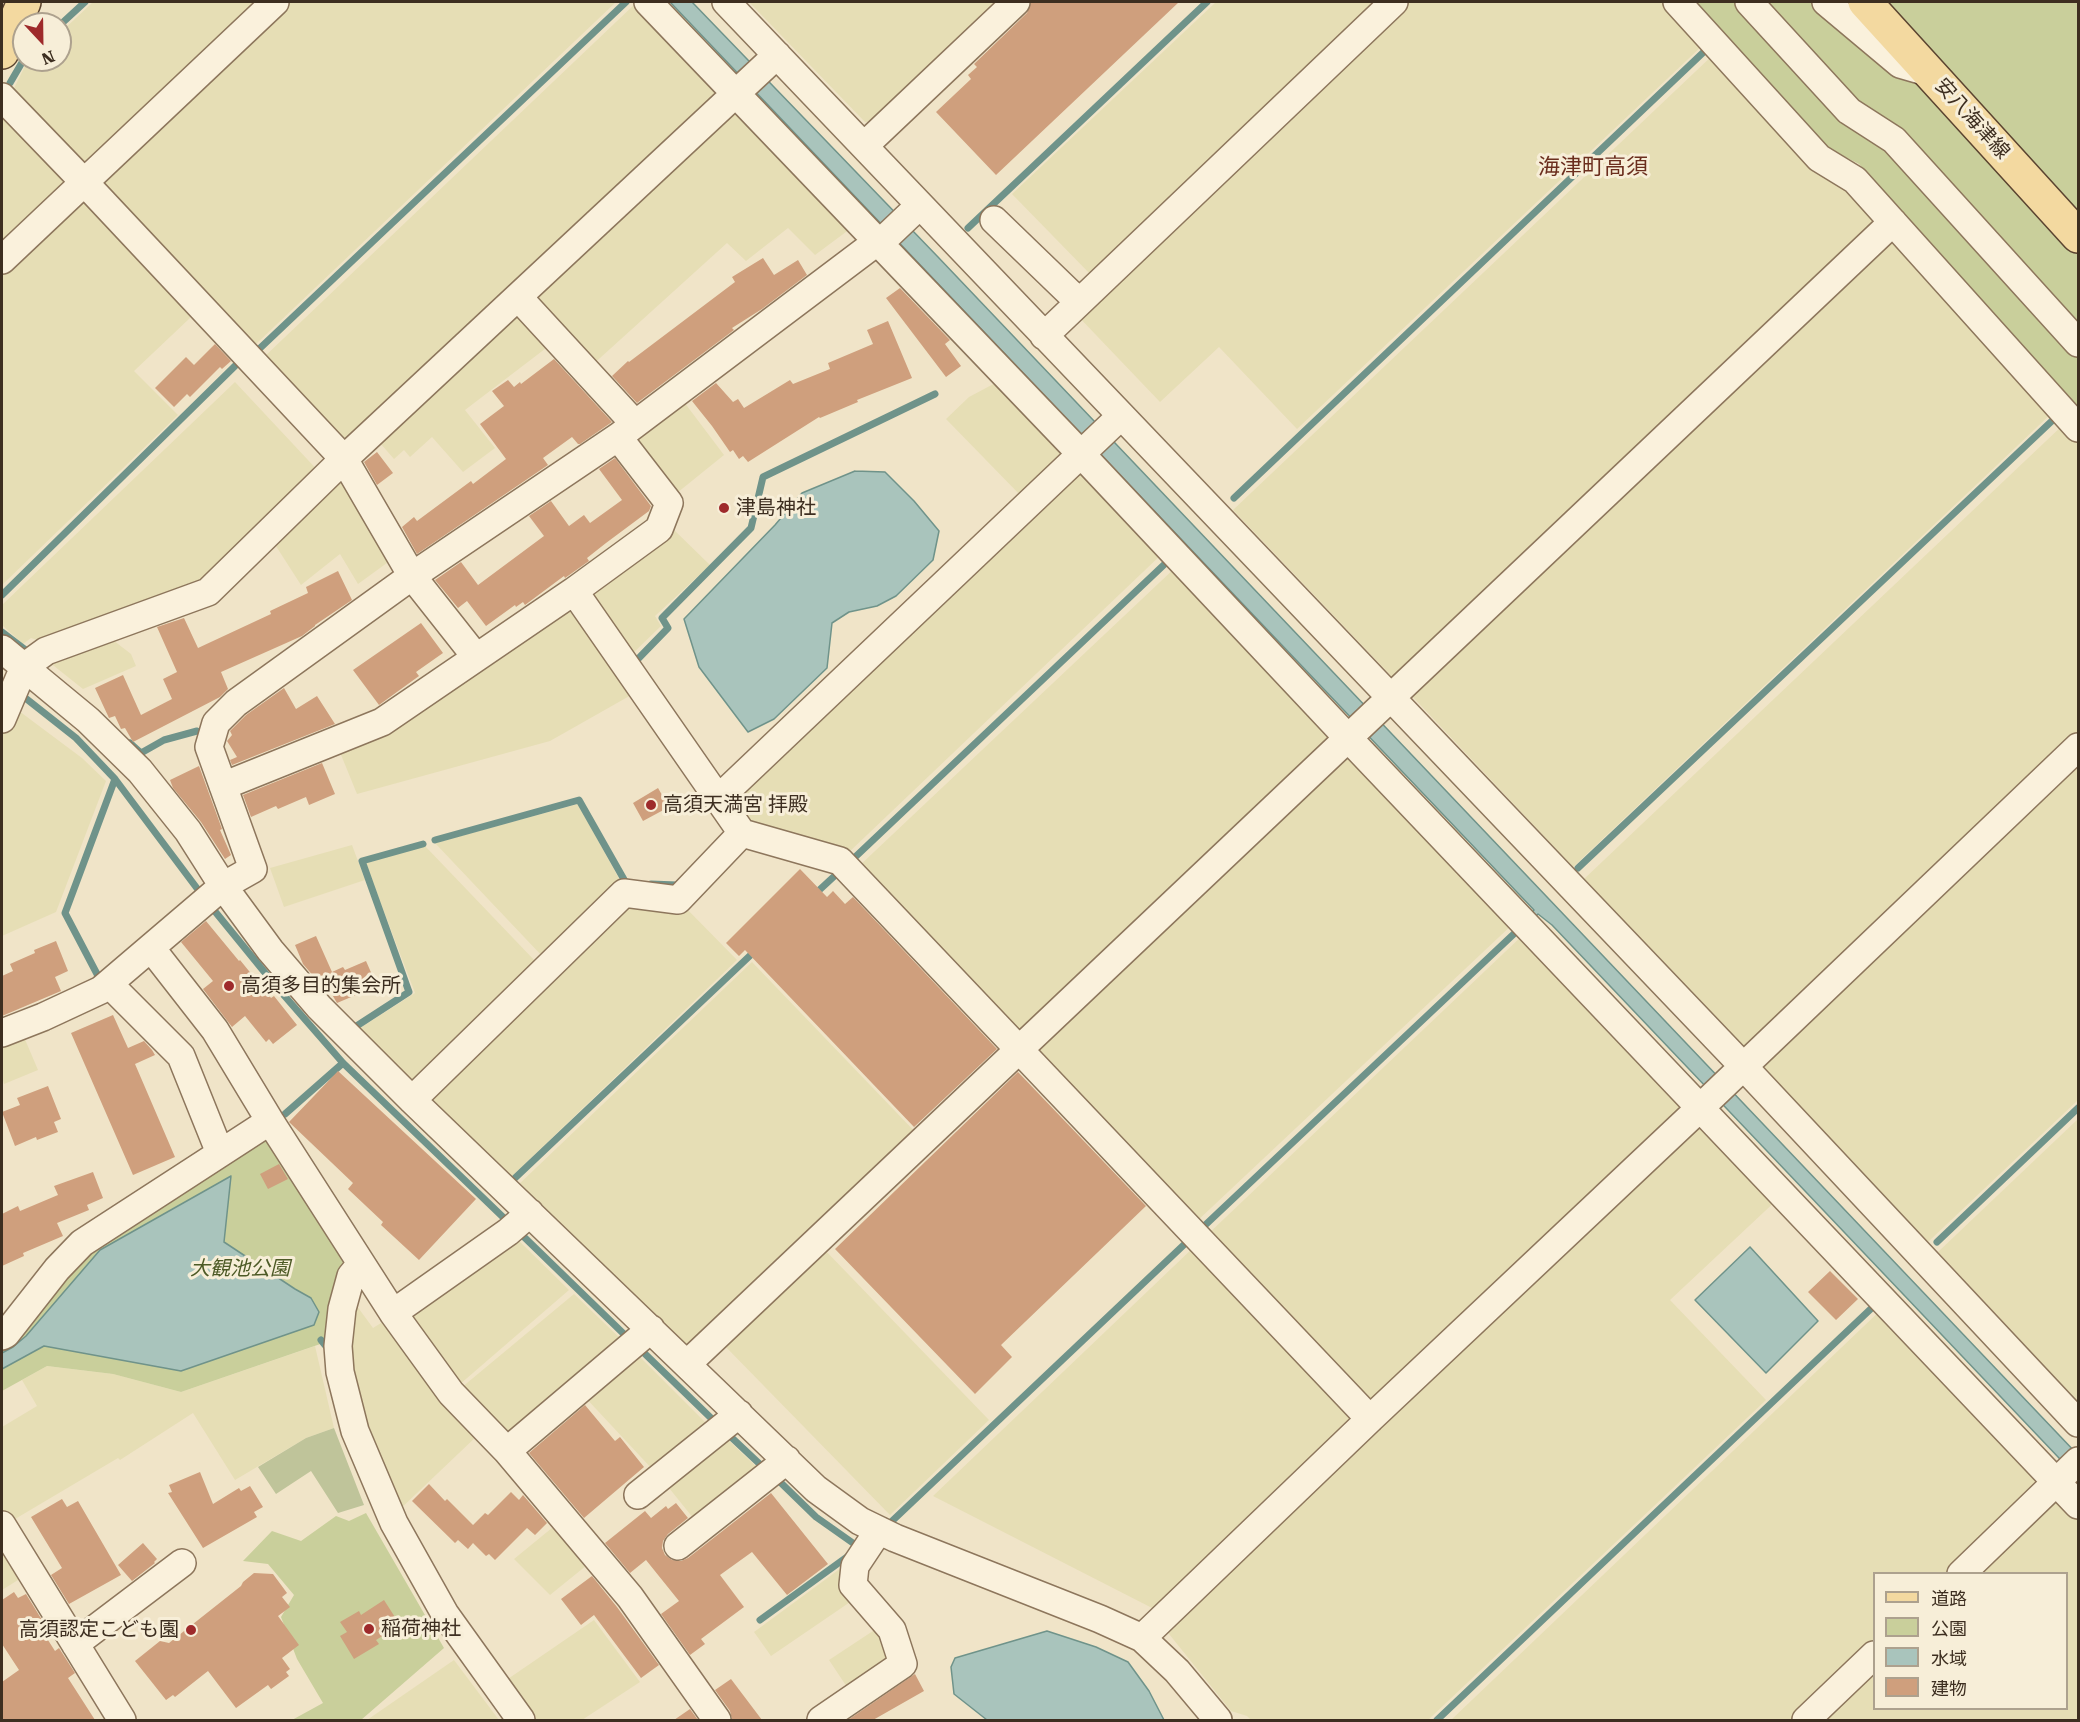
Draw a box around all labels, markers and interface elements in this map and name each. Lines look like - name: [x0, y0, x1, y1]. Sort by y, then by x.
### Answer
- north arrow: [12, 12, 72, 72]
- text: N: [39, 46, 57, 68]
- street label: 安八海津線: [1930, 74, 2014, 164]
- district label: 海津町高須: [1538, 155, 1648, 181]
- place label: 津島神社: [736, 496, 816, 520]
- marker: 津島神社: [717, 501, 731, 515]
- place label: 高須天満宮 拝殿: [663, 793, 808, 817]
- marker: 高須天満宮 拝殿: [644, 798, 658, 812]
- place label: 高須多目的集会所: [241, 974, 401, 998]
- marker: 高須多目的集会所: [222, 979, 236, 993]
- park label: 大観池公園: [190, 1257, 290, 1281]
- legend: [1873, 1572, 2068, 1710]
- text: 道路: [1931, 1588, 1967, 1609]
- place label: 稲荷神社: [381, 1617, 461, 1641]
- place label: 高須認定こども園: [19, 1618, 179, 1642]
- text: 公園: [1931, 1618, 1967, 1639]
- marker: 稲荷神社: [362, 1622, 376, 1636]
- marker: 高須認定こども園: [184, 1623, 198, 1637]
- text: 水域: [1931, 1648, 1967, 1669]
- text: 建物: [1931, 1678, 1967, 1699]

